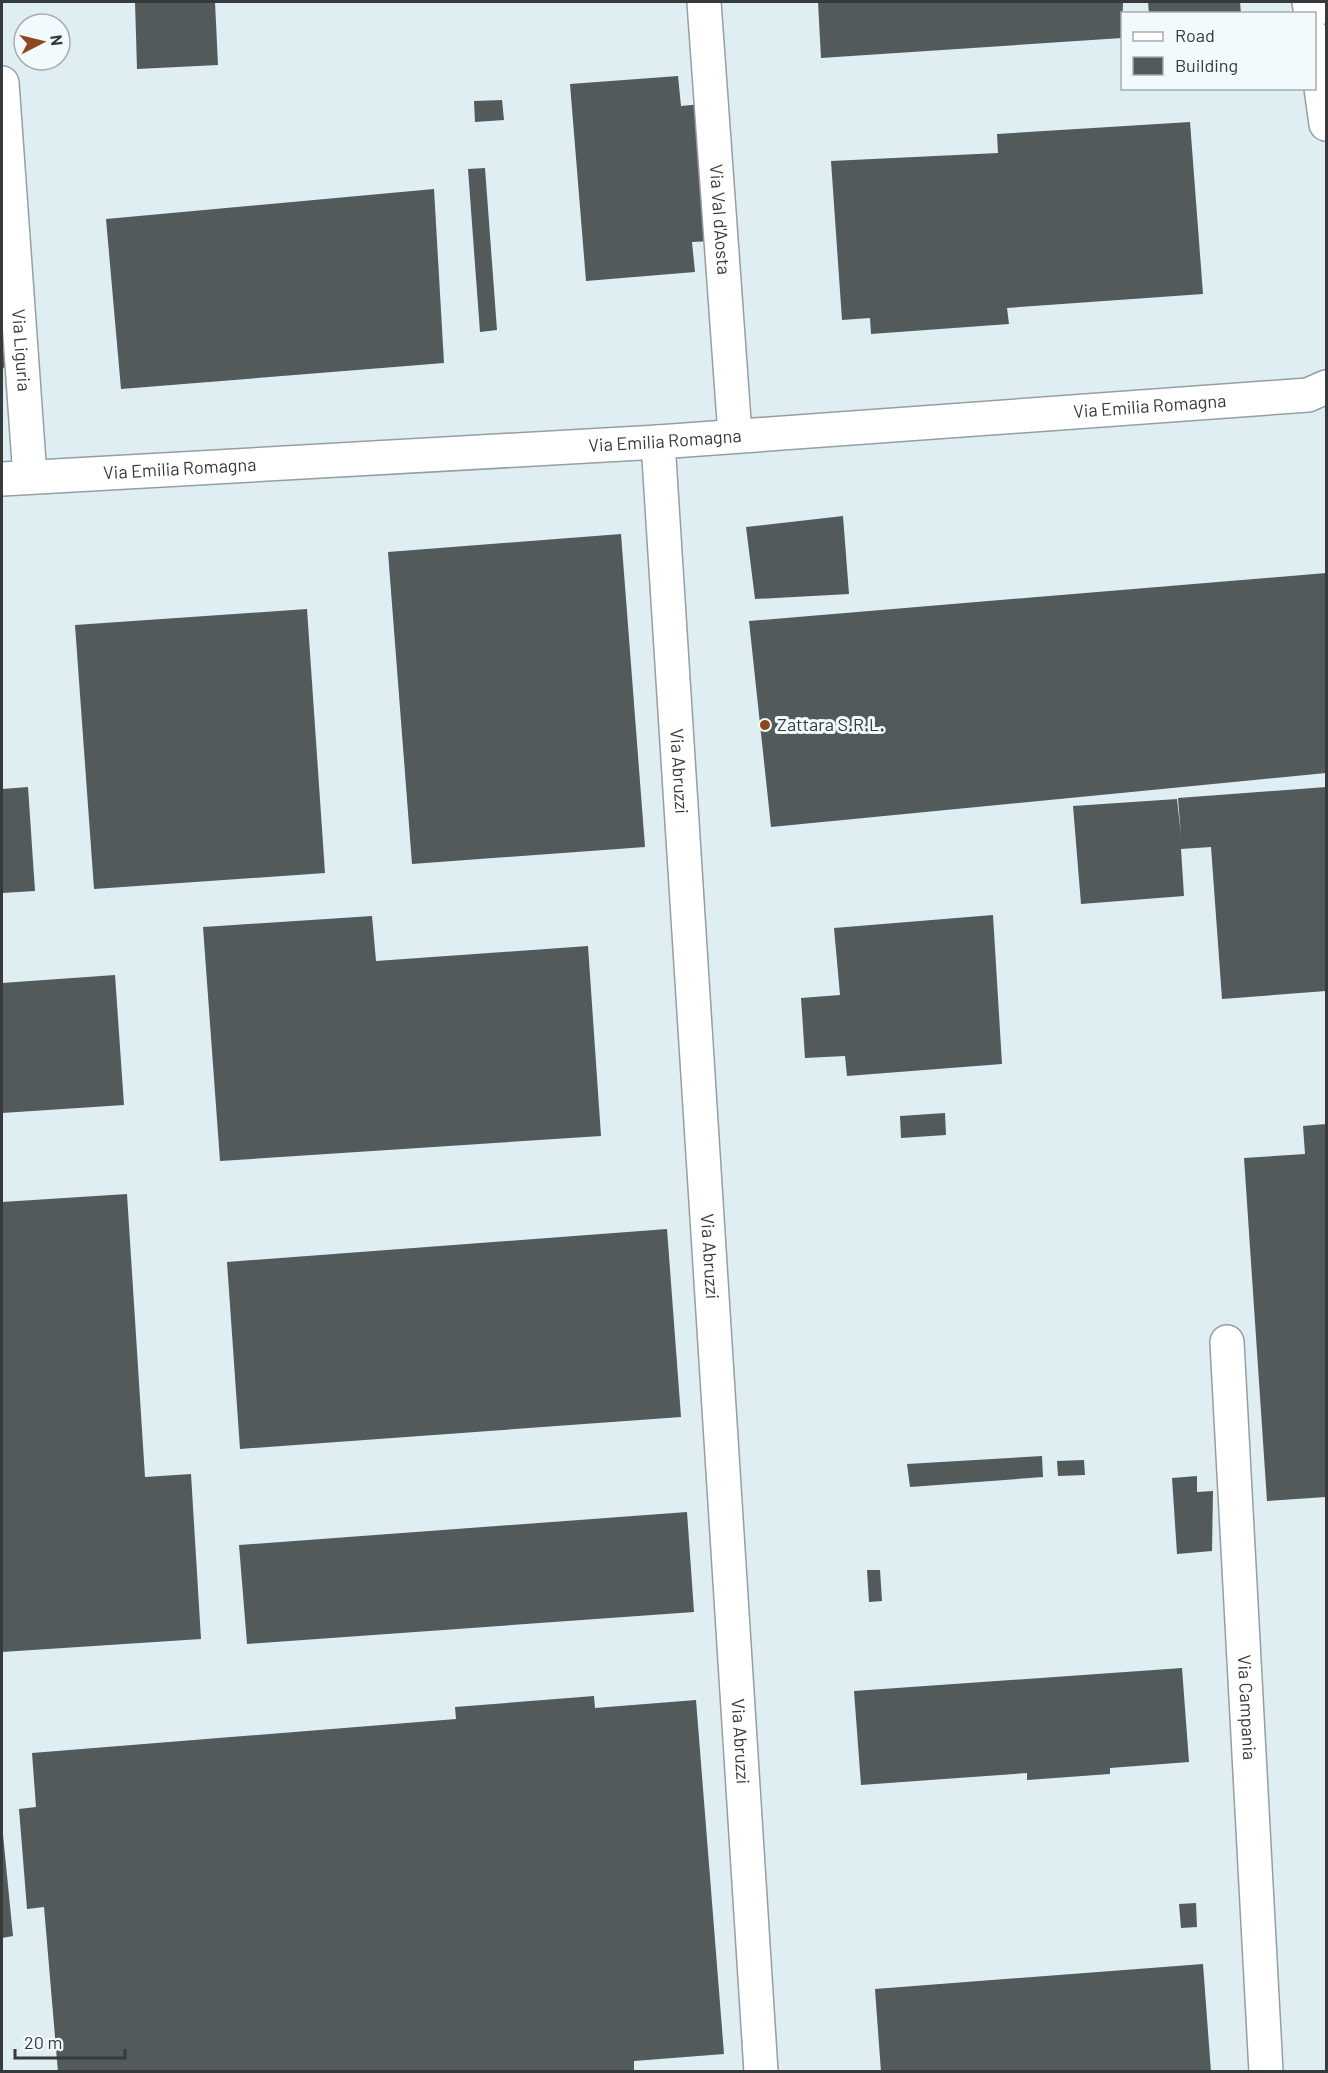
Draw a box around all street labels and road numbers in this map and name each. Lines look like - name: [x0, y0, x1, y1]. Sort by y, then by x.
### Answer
- street label: Via Val d'Aosta: [706, 163, 735, 275]
- street label: Via Liguria: [8, 308, 36, 392]
- street label: Via Emilia Romagna: [1072, 389, 1227, 422]
- street label: Via Emilia Romagna: [588, 424, 742, 456]
- street label: Via Emilia Romagna: [102, 453, 257, 483]
- street label: Via Abruzzi: [666, 728, 693, 815]
- street label: Via Abruzzi: [697, 1213, 724, 1300]
- street label: Via Campania: [1234, 1654, 1261, 1761]
- street label: Via Abruzzi: [727, 1698, 755, 1785]

